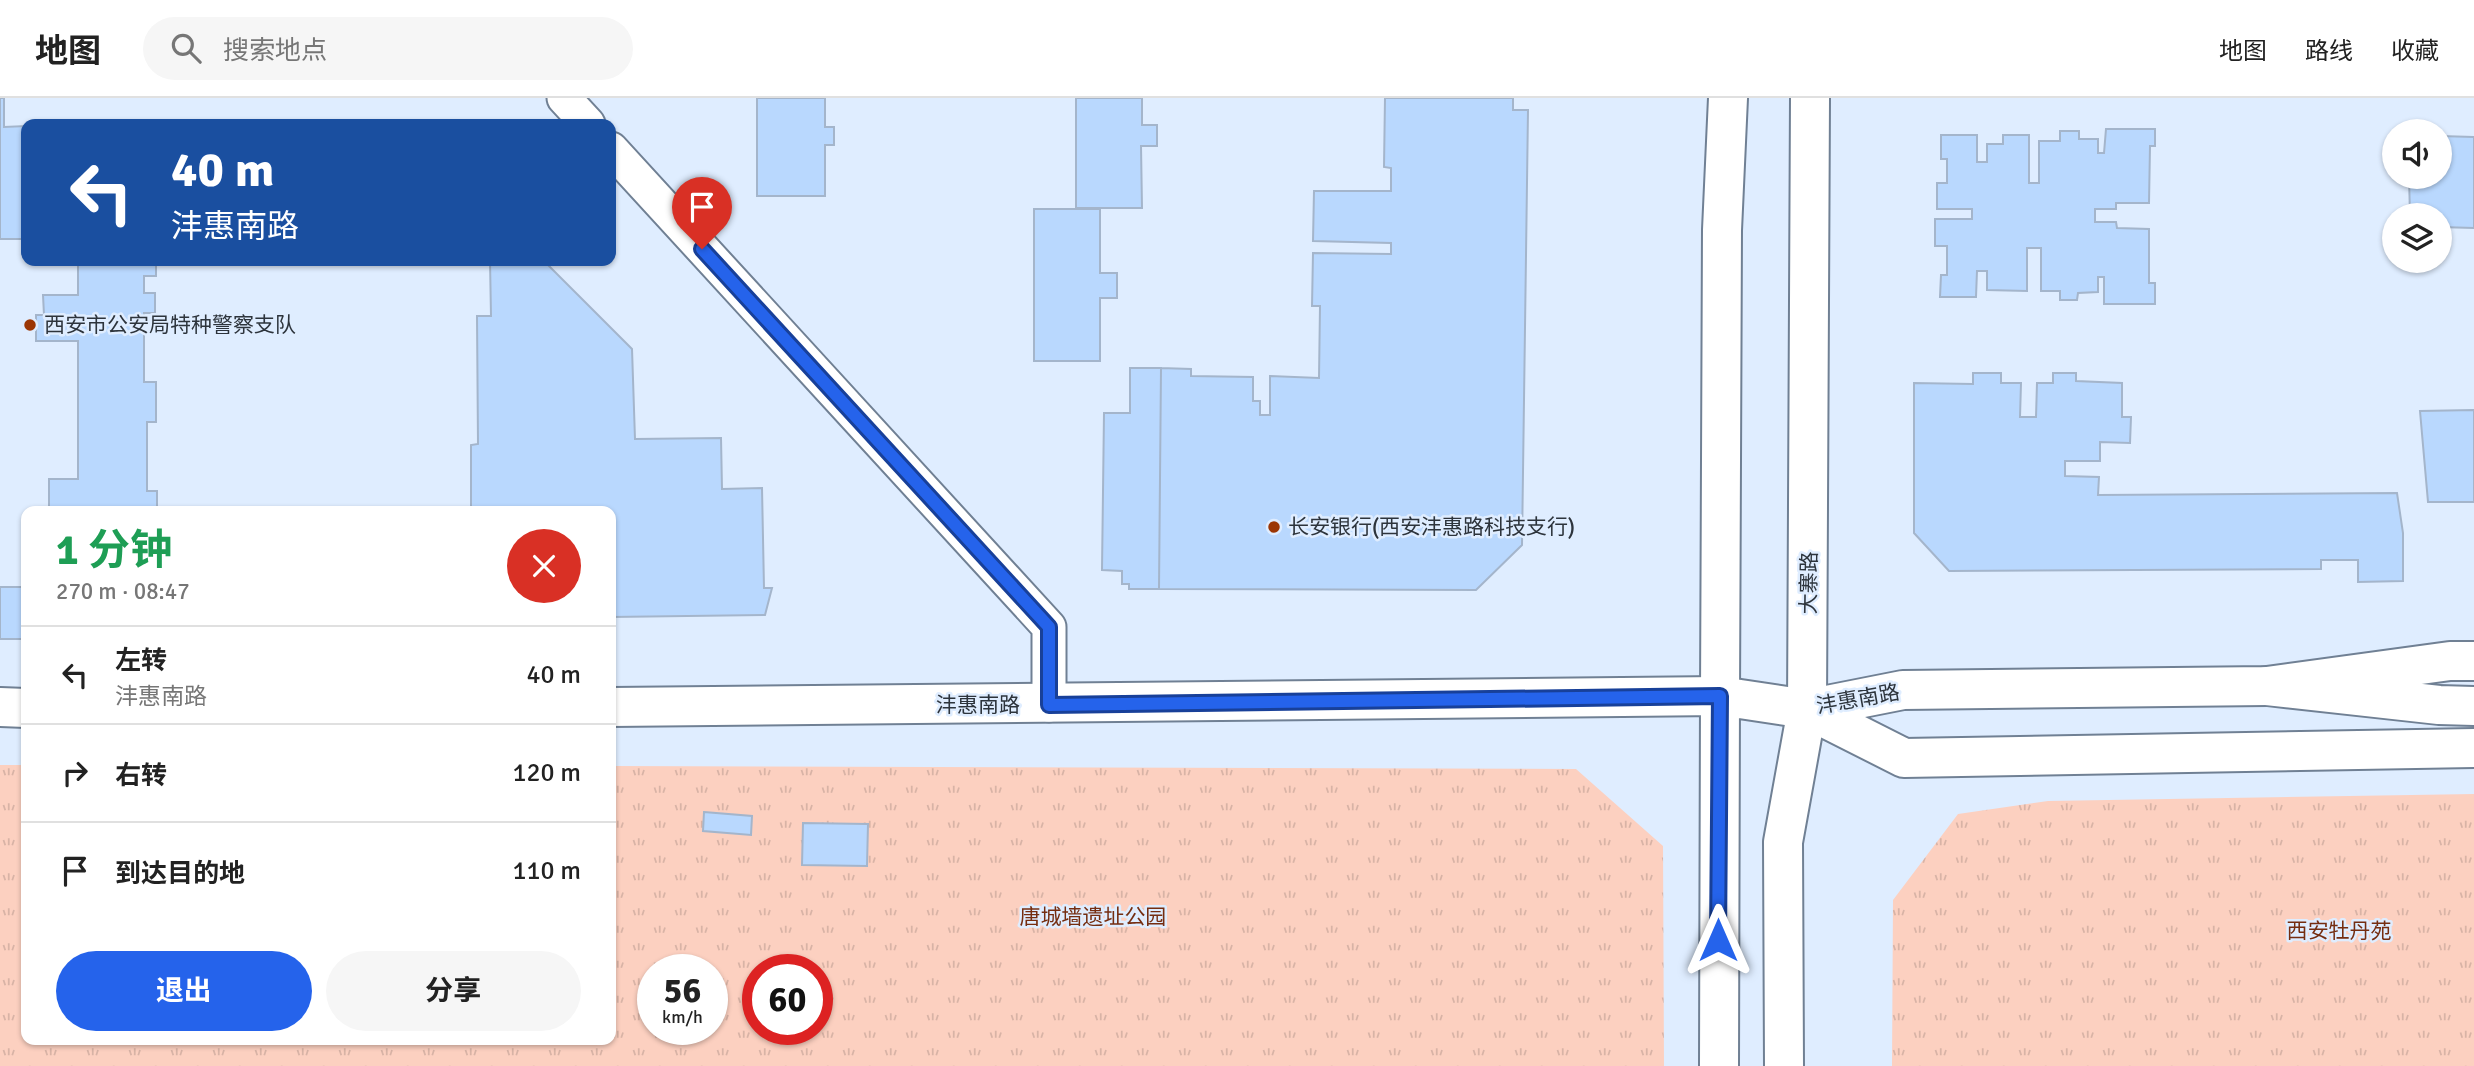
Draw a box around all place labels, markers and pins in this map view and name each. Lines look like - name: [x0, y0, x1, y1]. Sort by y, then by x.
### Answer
- pin: [672, 177, 732, 249]
- place label: 西安市公安局特种警察支队: [44, 312, 296, 338]
- marker: 西安市公安局特种警察支队: [22, 317, 38, 333]
- place label: 长安银行(西安沣惠路科技支行): [1288, 514, 1575, 540]
- marker: 长安银行(西安沣惠路科技支行): [1266, 519, 1282, 535]

